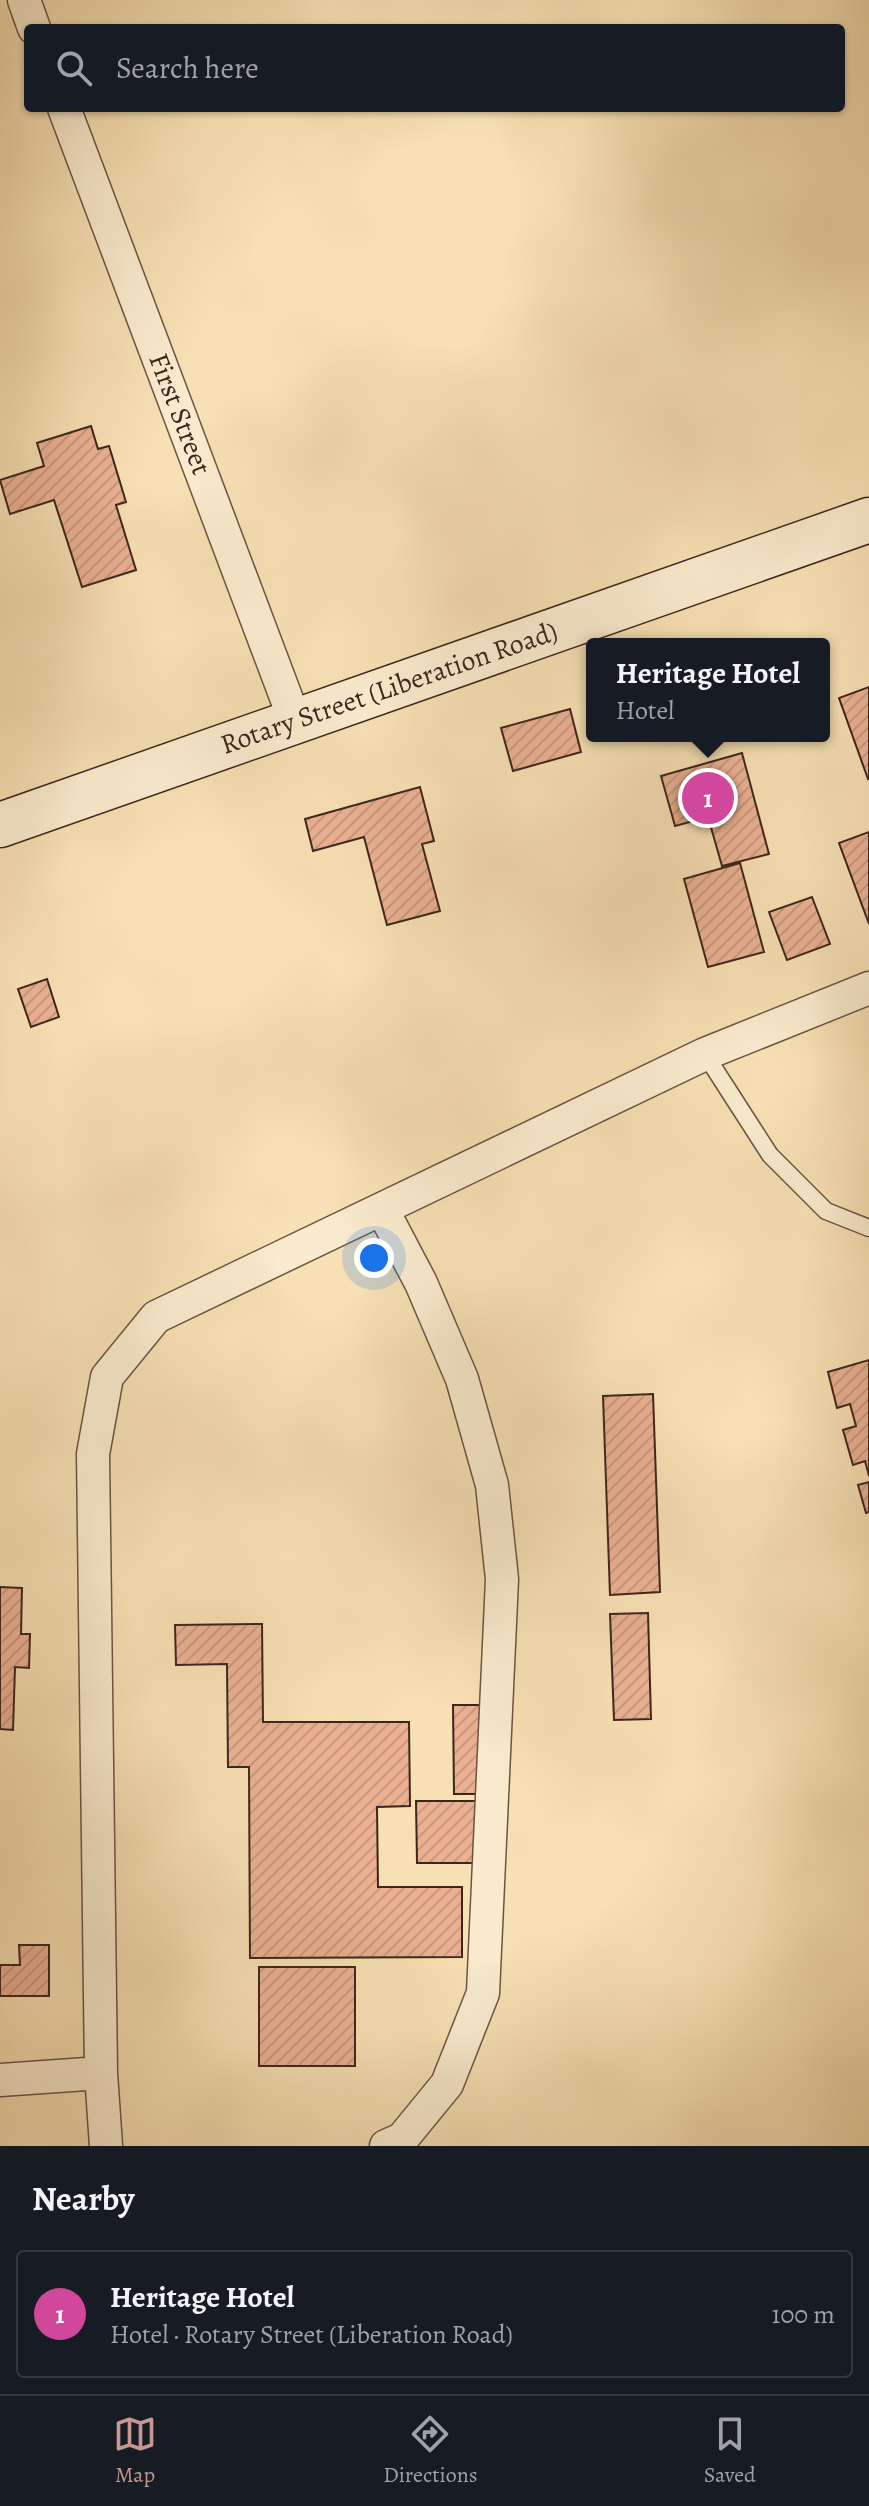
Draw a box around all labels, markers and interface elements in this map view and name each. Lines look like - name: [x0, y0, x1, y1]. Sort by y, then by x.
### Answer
- search box: [24, 24, 845, 112]
- icon: search: [52, 46, 96, 90]
- text: Search here: [116, 48, 259, 88]
- street label: First Street: [139, 348, 221, 480]
- street label: Rotary Street (Liberation Road): [215, 612, 563, 764]
- popup: [586, 638, 830, 742]
- text: Heritage Hotel: [616, 653, 800, 693]
- text: Hotel: [616, 693, 674, 728]
- pin: 1: [682, 768, 734, 828]
- your location: [354, 1238, 394, 1278]
- text: Nearby: [32, 2175, 135, 2222]
- text: Heritage Hotel: [110, 2277, 294, 2317]
- text: 1: [55, 2297, 65, 2332]
- text: 100 m: [772, 2297, 835, 2332]
- text: Hotel · Rotary Street (Liberation Road): [110, 2317, 513, 2352]
- tab: Map: [113, 2412, 157, 2490]
- tab: Directions: [383, 2412, 478, 2490]
- tab: Saved: [704, 2412, 756, 2490]

